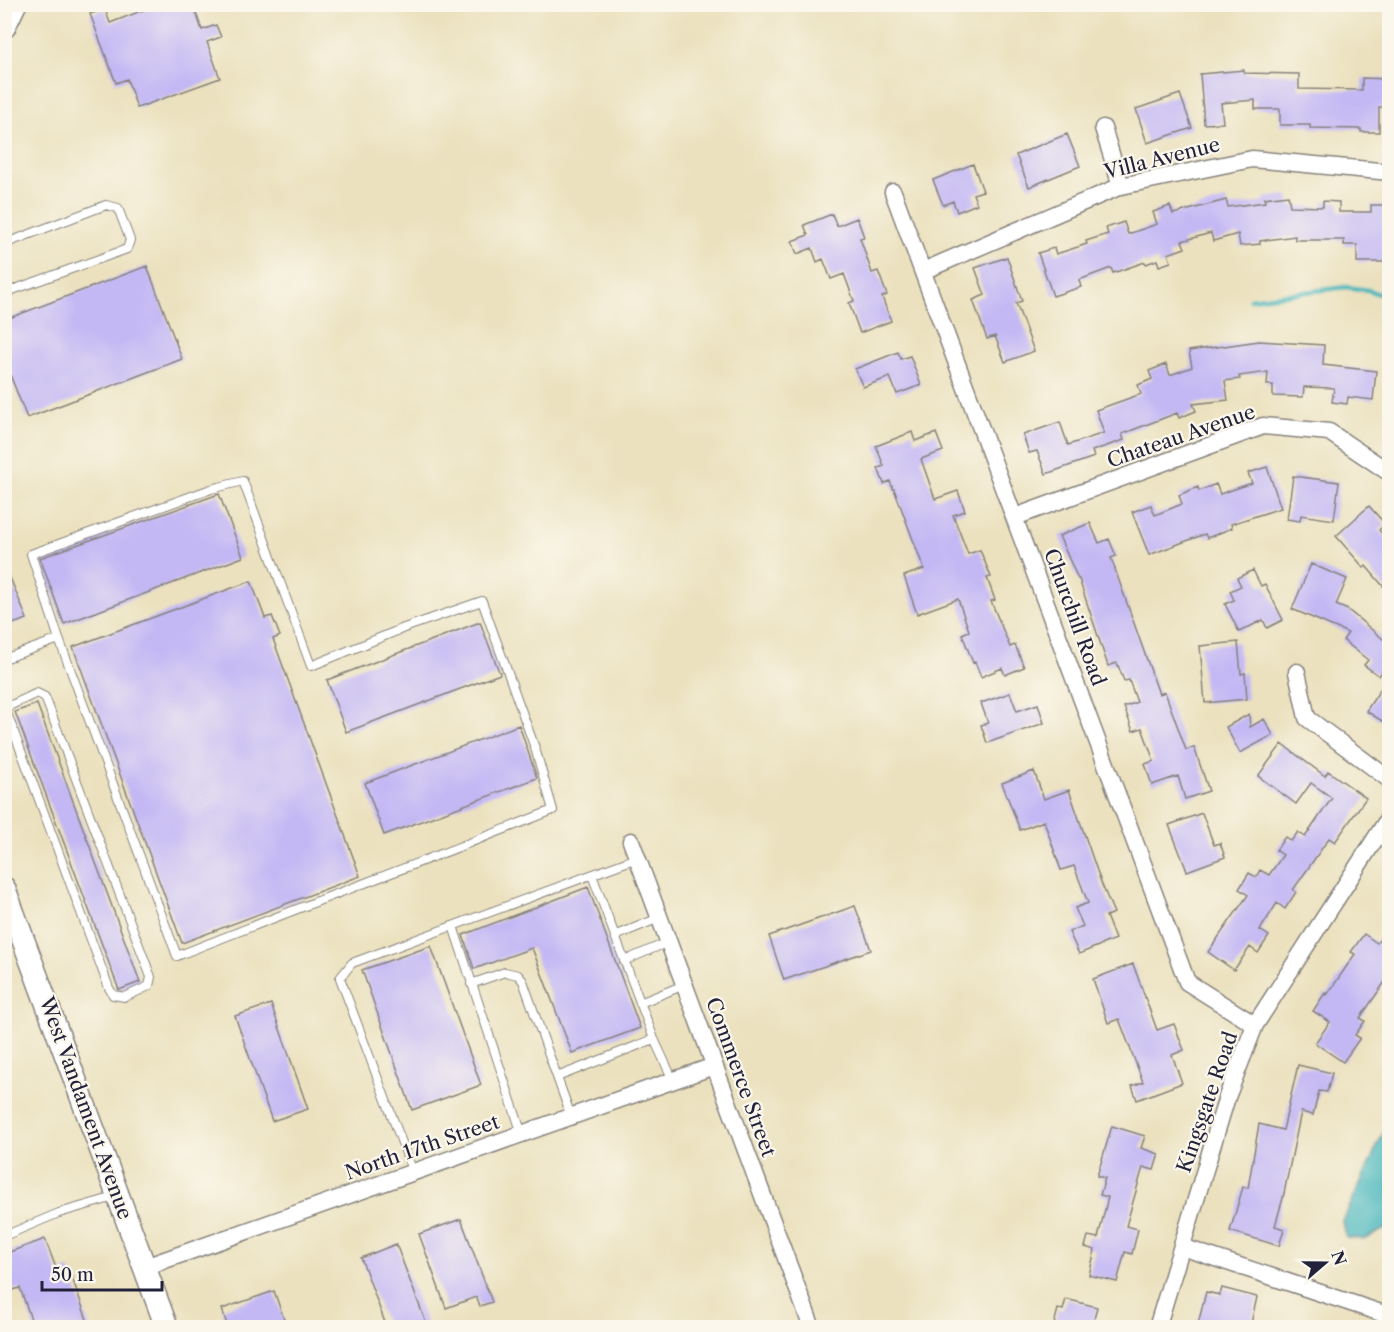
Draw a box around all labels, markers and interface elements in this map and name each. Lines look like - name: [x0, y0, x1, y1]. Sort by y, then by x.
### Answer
- street label: Villa Avenue: [1101, 132, 1222, 184]
- street label: Chateau Avenue: [1104, 399, 1258, 473]
- street label: Churchill Road: [1039, 545, 1111, 689]
- street label: West Vandament Avenue: [34, 993, 137, 1223]
- street label: Commerce Street: [701, 994, 781, 1160]
- street label: Kingsgate Road: [1172, 1028, 1242, 1176]
- street label: North 17th Street: [342, 1109, 502, 1185]
- north arrow: [1295, 1233, 1355, 1293]
- text: N: [1327, 1248, 1351, 1268]
- scale bar: [42, 1254, 162, 1292]
- text: 50 m: [51, 1264, 94, 1286]

